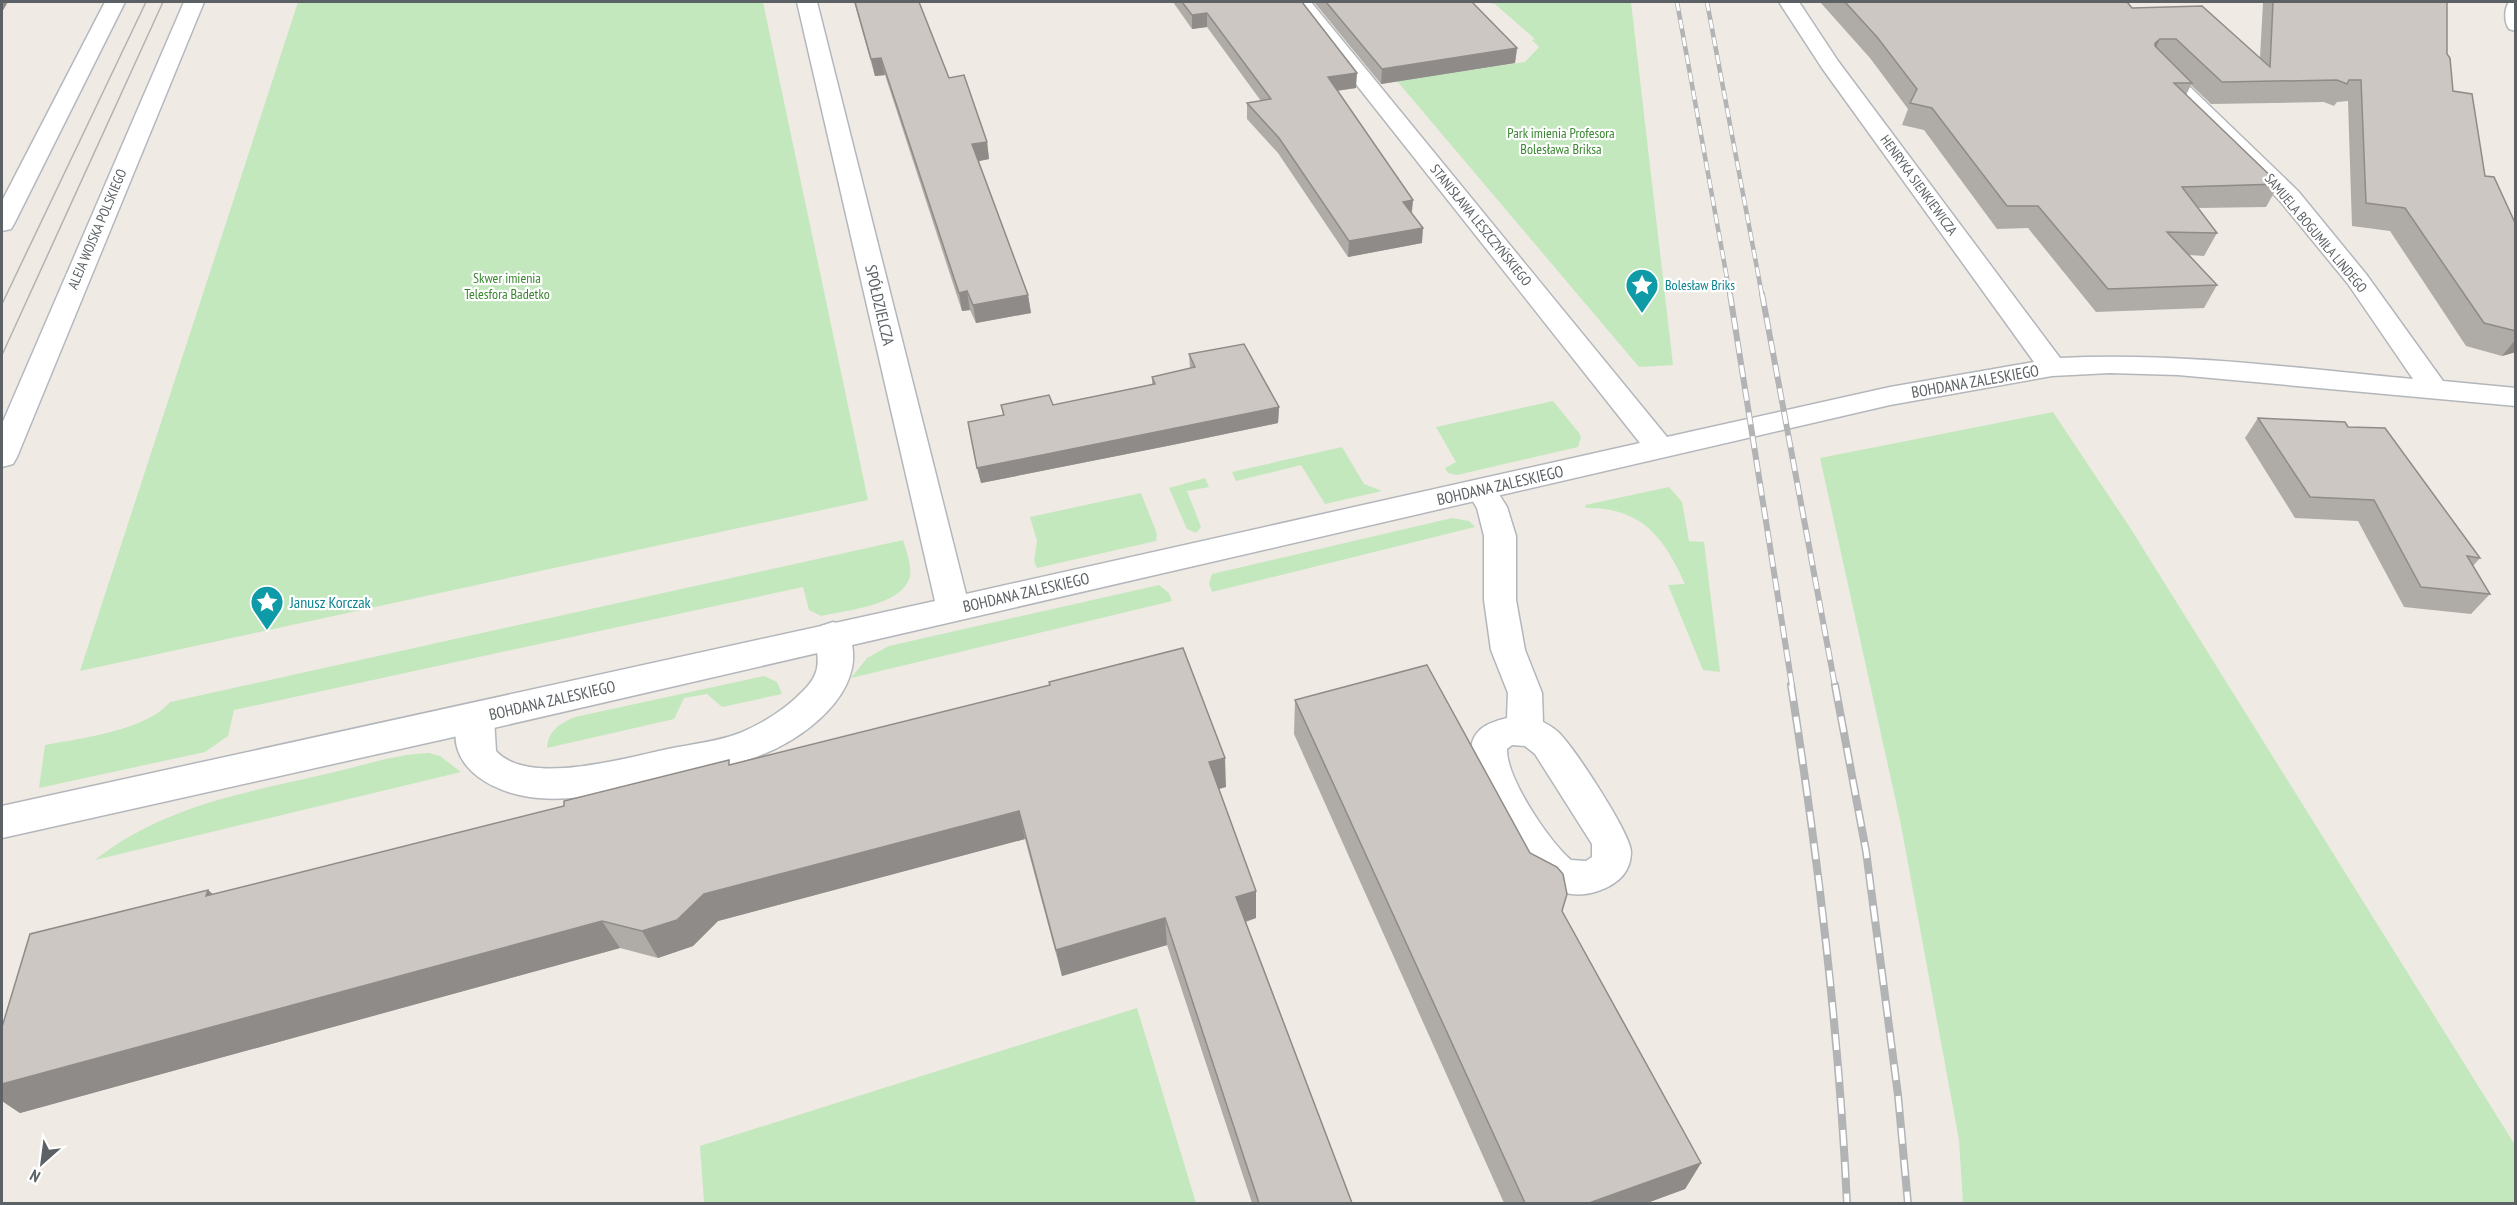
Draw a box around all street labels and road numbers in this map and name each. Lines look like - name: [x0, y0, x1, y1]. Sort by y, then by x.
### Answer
- street label: HENRYKA SIENKIEWICZA: [1877, 131, 1962, 239]
- street label: STANISŁAWA LESZCZYŃSKIEGO: [1426, 160, 1536, 290]
- street label: ALEJA WOJSKA POLSKIEGO: [64, 166, 131, 292]
- street label: SAMUELA BOGUMIŁA LINDEGO: [2261, 170, 2371, 297]
- street label: SPÓŁDZIELCZA: [861, 263, 899, 348]
- street label: BOHDANA ZALESKIEGO: [1910, 360, 2041, 402]
- street label: BOHDANA ZALESKIEGO: [1435, 461, 1565, 509]
- street label: BOHDANA ZALESKIEGO: [961, 568, 1091, 616]
- street label: BOHDANA ZALESKIEGO: [487, 676, 617, 724]

